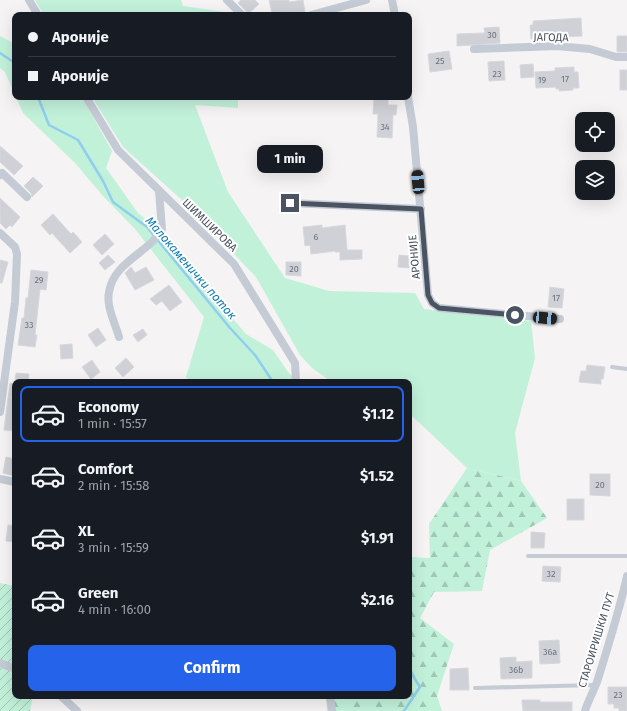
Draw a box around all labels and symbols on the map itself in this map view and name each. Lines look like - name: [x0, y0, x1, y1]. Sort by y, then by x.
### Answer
- house number: 30: [487, 30, 497, 40]
- street label: ЈАГОДА: [533, 31, 569, 44]
- house number: 25: [436, 56, 445, 66]
- house number: 23: [493, 69, 501, 79]
- house number: 17: [561, 74, 569, 84]
- house number: 19: [538, 75, 547, 85]
- house number: 34: [380, 122, 390, 132]
- callout: 1 min: [257, 145, 323, 173]
- car: [411, 170, 425, 194]
- route end: [281, 194, 299, 212]
- street label: ШИМШИРОВА: [180, 196, 240, 255]
- water label: Малокаменички поток: [143, 214, 240, 323]
- house number: 6: [314, 232, 319, 242]
- street label: АРОНИЈЕ: [406, 234, 423, 280]
- house number: 20: [289, 264, 299, 274]
- house number: 29: [34, 275, 44, 285]
- house number: 17: [552, 293, 560, 303]
- route start: [506, 306, 524, 324]
- car: [533, 311, 557, 325]
- house number: 33: [25, 320, 33, 330]
- house number: 20: [595, 480, 605, 490]
- house number: 32: [547, 569, 555, 579]
- street label: СТАРОИРИШКИ ПУТ: [576, 591, 617, 689]
- house number: 36a: [543, 647, 557, 657]
- house number: 36b: [509, 665, 523, 675]
- house number: 23: [614, 690, 622, 700]

